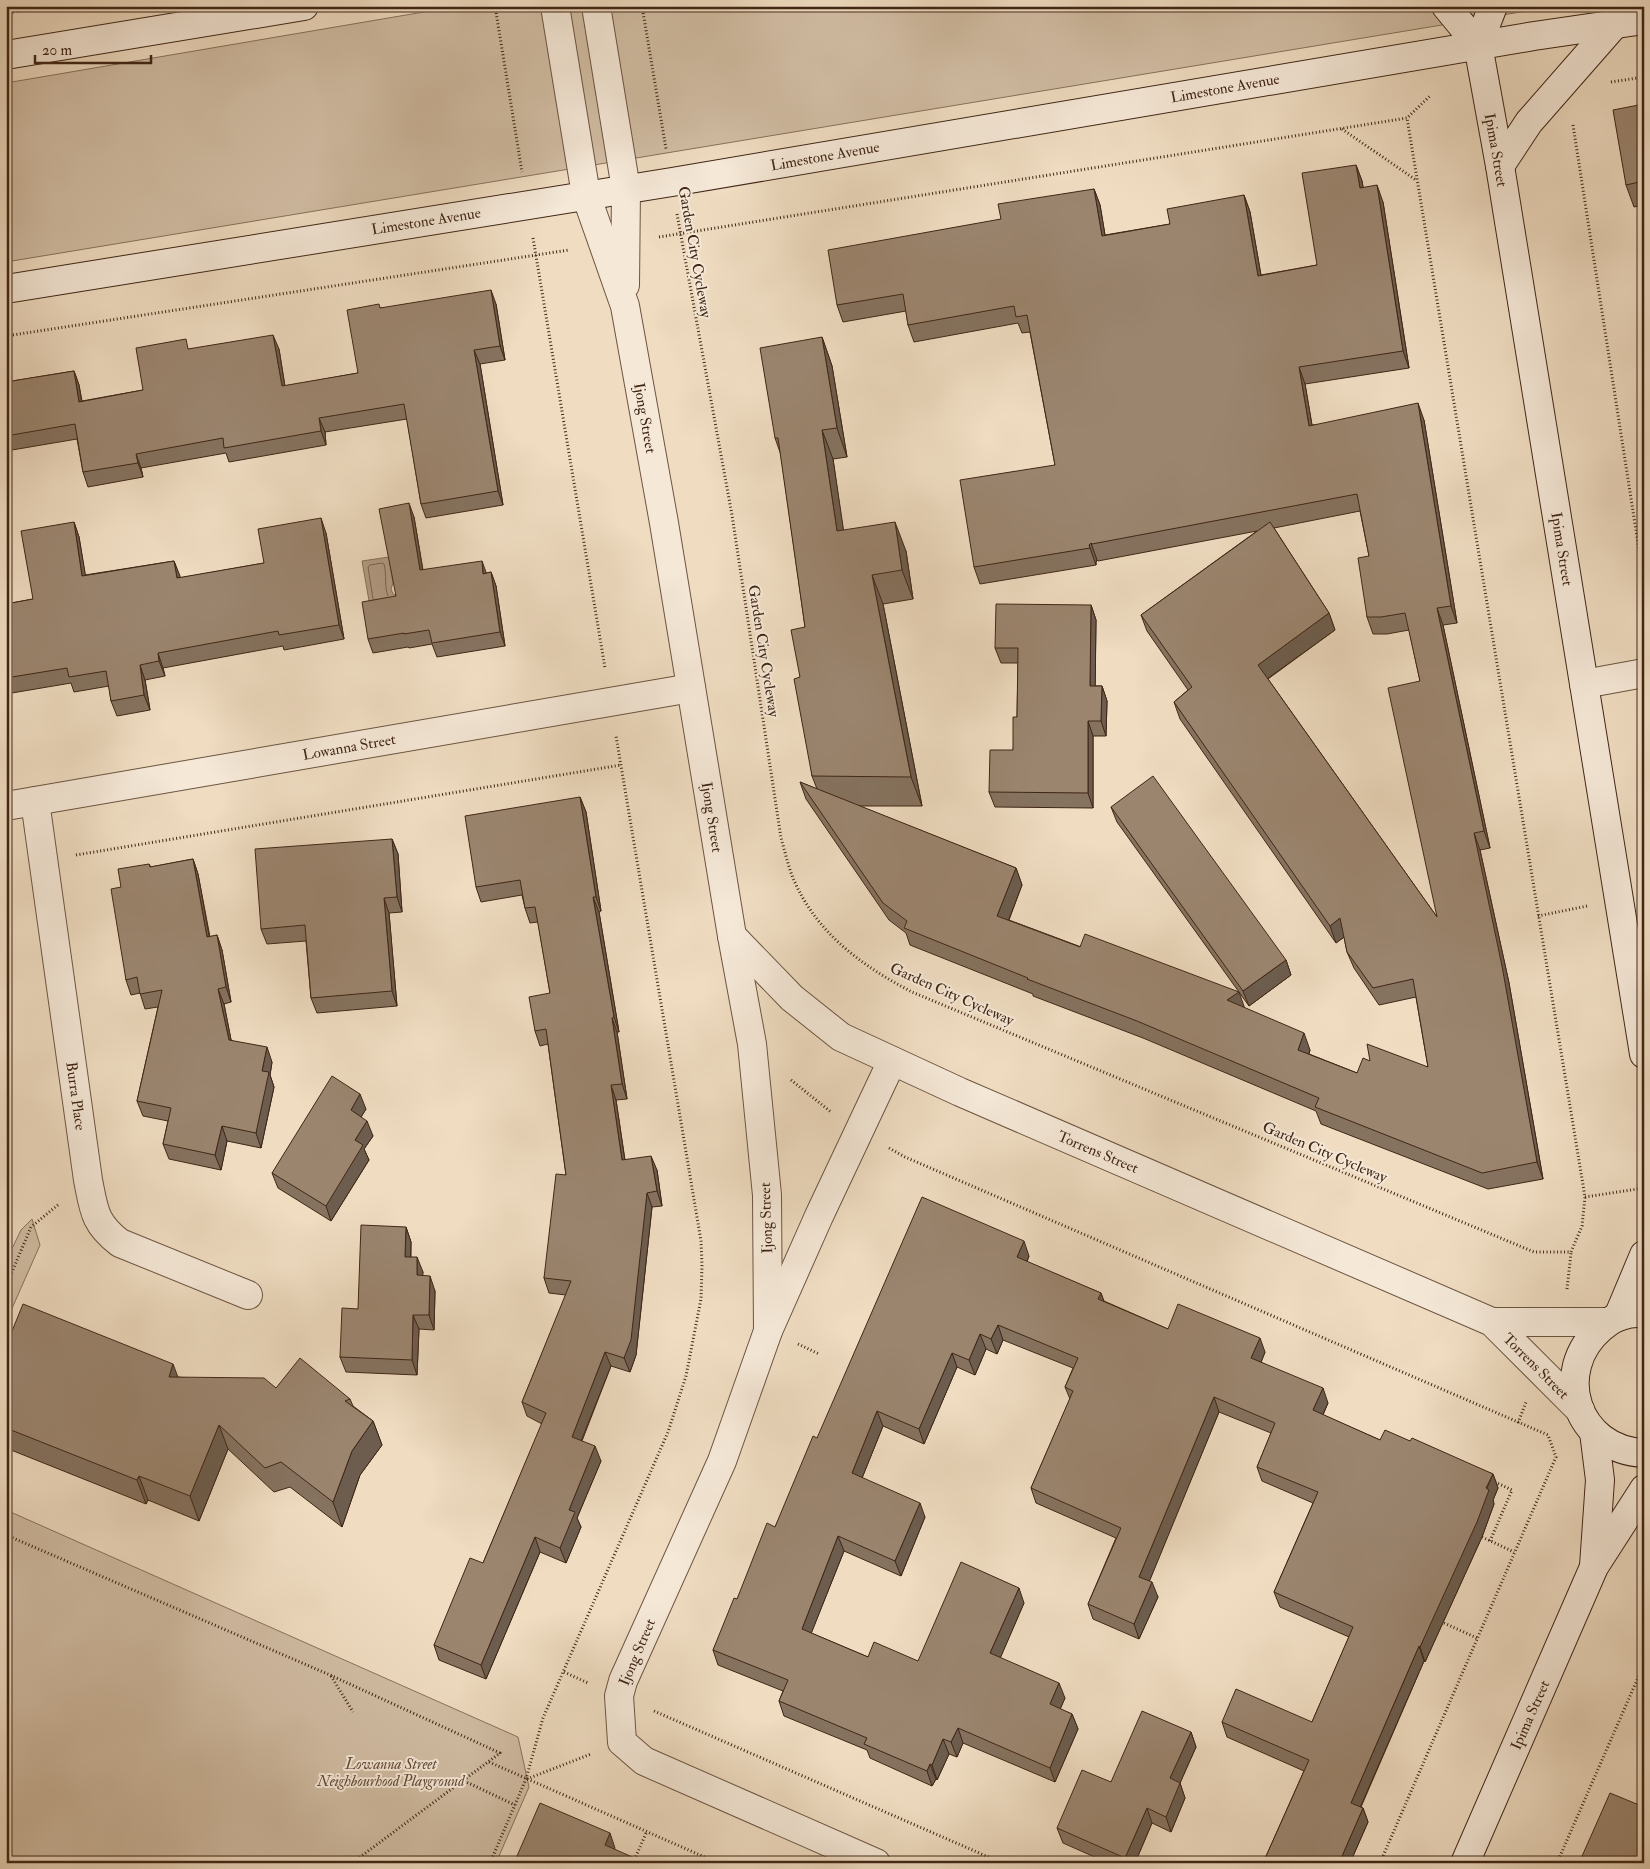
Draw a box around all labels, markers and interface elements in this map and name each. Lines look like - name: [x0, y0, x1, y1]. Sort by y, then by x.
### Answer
- scale bar: [35, 32, 151, 64]
- text: 20 m: [42, 41, 72, 60]
- street label: Limestone Avenue: [1169, 70, 1281, 107]
- street label: Ipima Street: [1479, 112, 1511, 189]
- street label: Limestone Avenue: [769, 138, 881, 175]
- street label: Garden City Cycleway: [674, 185, 716, 320]
- street label: Limestone Avenue: [370, 203, 482, 240]
- street label: Ijong Street: [629, 381, 660, 455]
- street label: Ipima Street: [1545, 511, 1577, 588]
- street label: Garden City Cycleway: [744, 584, 783, 719]
- street label: Lowanna Street: [301, 730, 397, 765]
- street label: Ijong Street: [697, 780, 726, 854]
- street label: Garden City Cycleway: [887, 959, 1017, 1030]
- street label: Burra Place: [61, 1060, 90, 1132]
- street label: Garden City Cycleway: [1260, 1118, 1390, 1187]
- street label: Torrens Street: [1055, 1127, 1141, 1178]
- street label: Ijong Street: [756, 1182, 777, 1254]
- street label: Torrens Street: [1499, 1329, 1573, 1404]
- street label: Ijong Street: [615, 1616, 660, 1689]
- street label: Ipima Street: [1507, 1677, 1555, 1754]
- park label: Lowanna Street Neighbourhood Playground: [317, 1755, 466, 1791]

